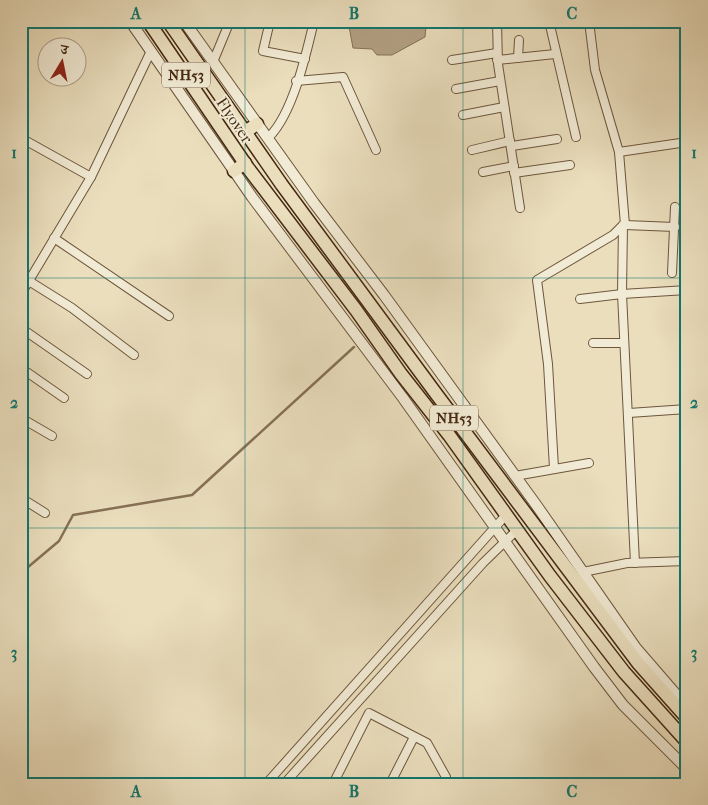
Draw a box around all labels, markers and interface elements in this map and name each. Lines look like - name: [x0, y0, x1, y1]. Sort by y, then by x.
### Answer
- text: A: [130, 4, 142, 23]
- text: B: [349, 4, 359, 23]
- text: C: [567, 4, 578, 23]
- north arrow: [38, 38, 88, 88]
- text: उ: [58, 41, 70, 59]
- road number: NH53: [162, 62, 210, 88]
- street label: Flyover: [212, 94, 257, 147]
- text: 1: [11, 143, 17, 162]
- text: 1: [691, 143, 697, 162]
- text: 2: [10, 393, 18, 412]
- text: 2: [690, 393, 698, 412]
- road number: NH53: [430, 406, 478, 430]
- text: 3: [11, 643, 17, 663]
- text: 3: [691, 643, 697, 663]
- text: A: [130, 782, 142, 801]
- text: B: [349, 782, 359, 801]
- text: C: [567, 782, 578, 801]

